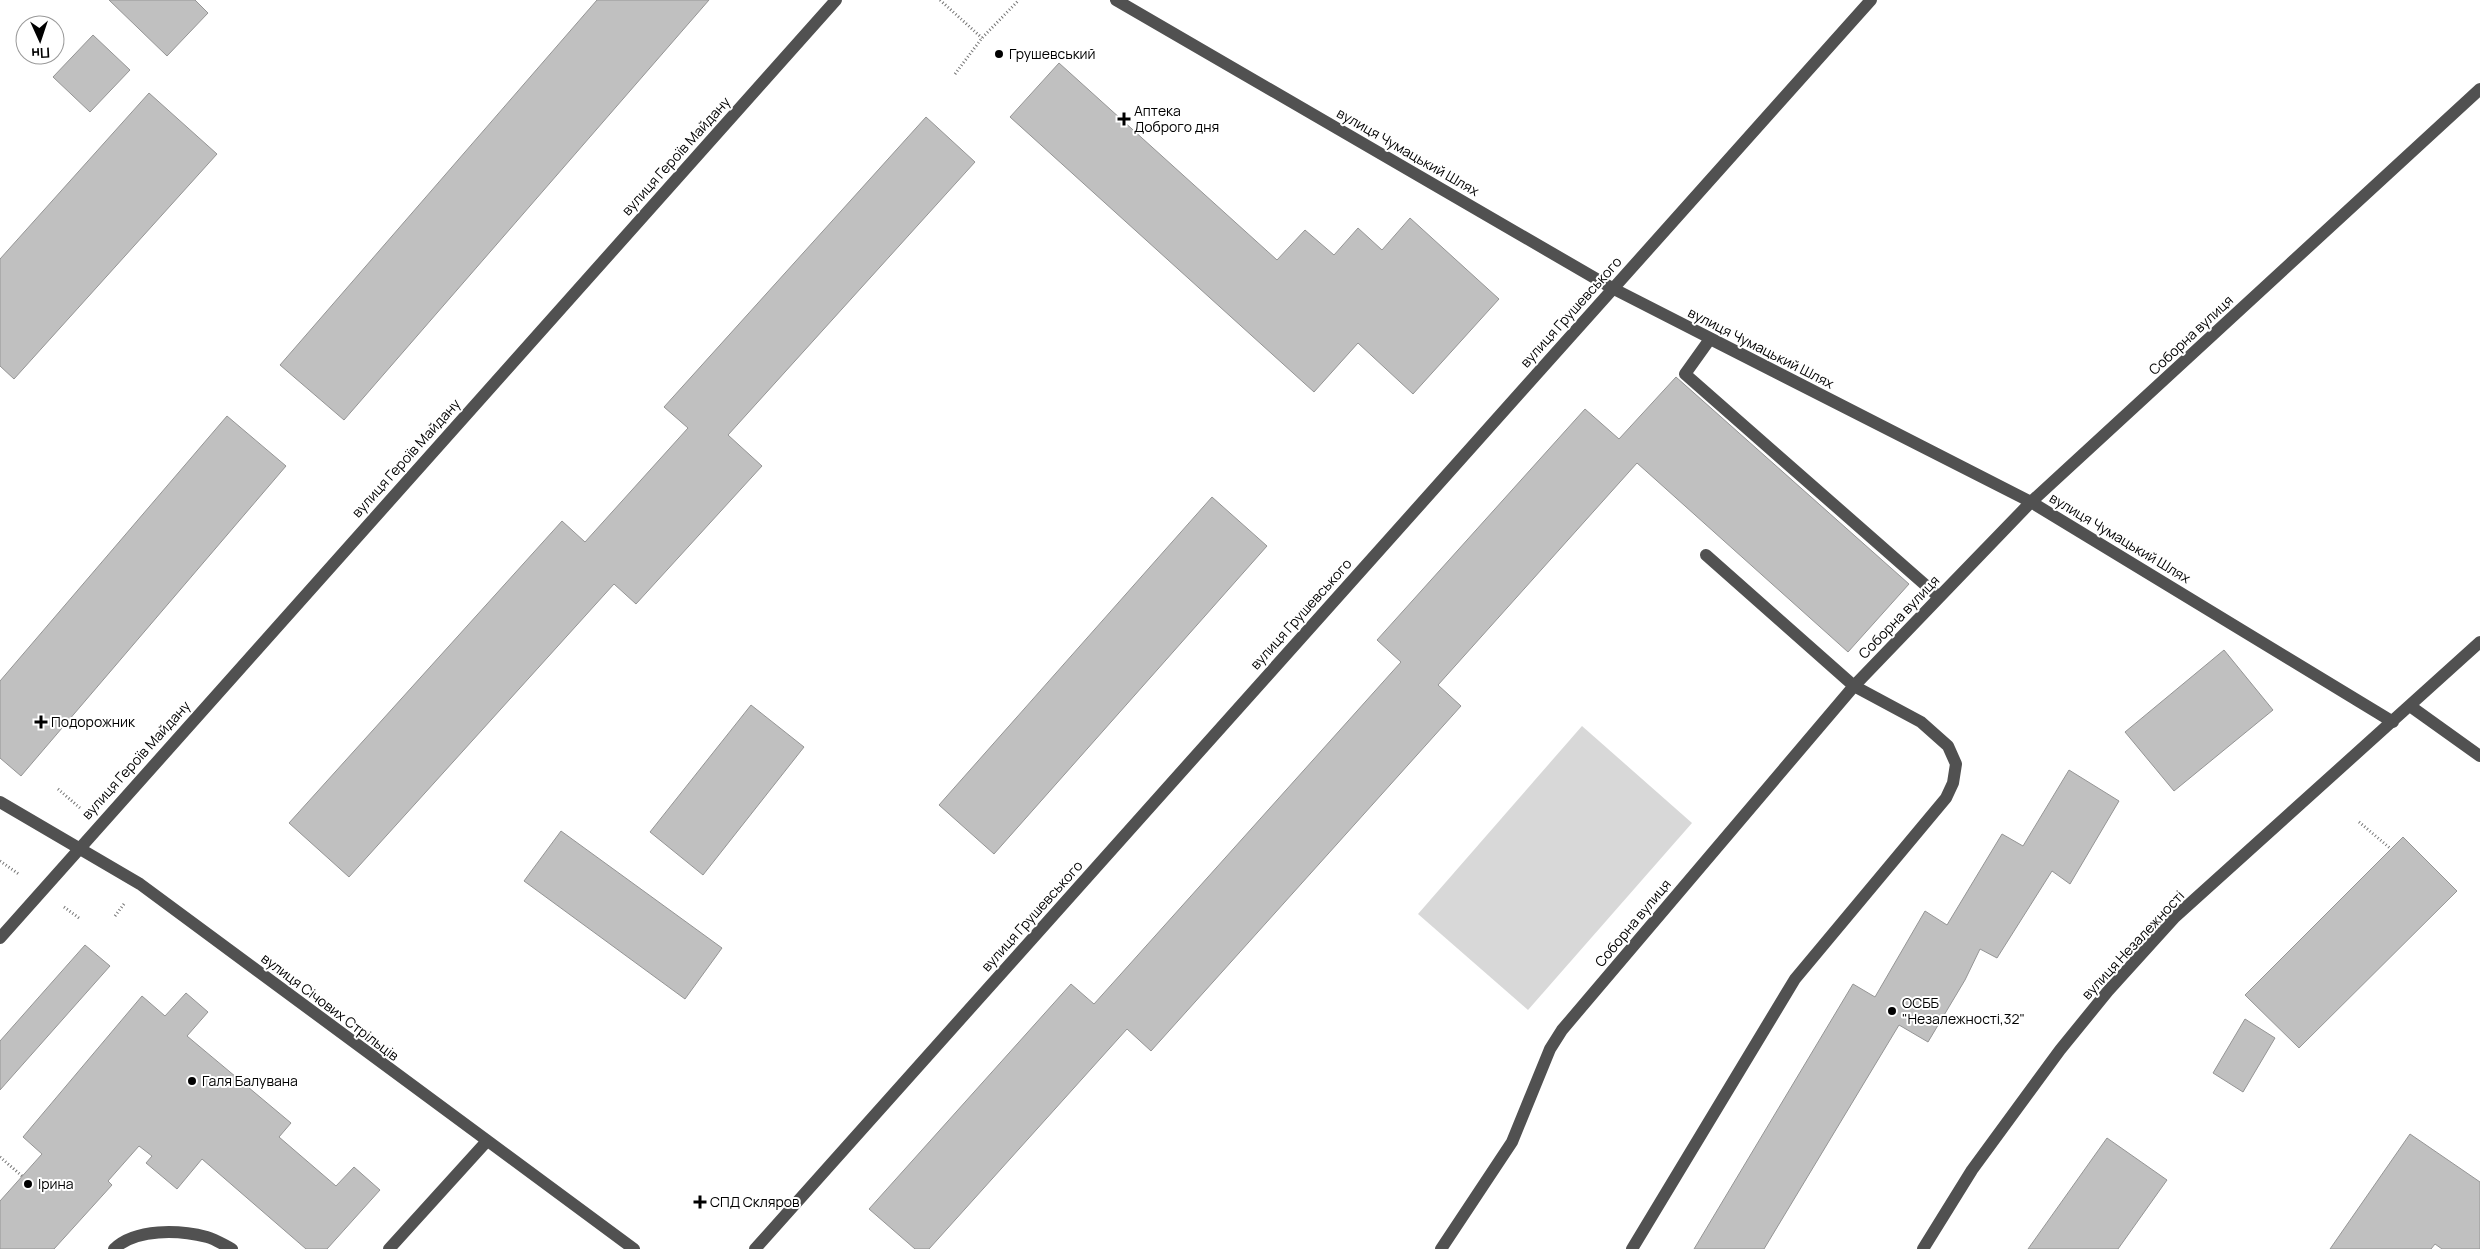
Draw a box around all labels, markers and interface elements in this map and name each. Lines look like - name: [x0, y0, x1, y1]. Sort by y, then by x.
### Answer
- north arrow: [15, 15, 65, 65]
- text: Пн: [31, 44, 51, 63]
- place label: Грушевський: [1009, 44, 1096, 63]
- marker: Грушевський: [993, 48, 1005, 60]
- street label: вулиця Героїв Майдану: [617, 92, 735, 219]
- place label: Аптека Доброго дня: [1134, 101, 1219, 136]
- street label: вулиця Чумацький Шлях: [1334, 103, 1483, 200]
- marker: Аптека Доброго дня: [1118, 113, 1130, 125]
- street label: вулиця Грушевського: [1516, 252, 1626, 371]
- street label: Соборна вулиця: [2144, 291, 2237, 379]
- street label: вулиця Чумацький Шлях: [1685, 302, 1838, 393]
- street label: вулиця Героїв Майдану: [347, 394, 465, 521]
- street label: вулиця Чумацький Шлях: [2046, 488, 2195, 588]
- street label: вулиця Грушевського: [1246, 554, 1356, 673]
- street label: Соборна вулиця: [1854, 571, 1943, 662]
- street label: вулиця Героїв Майдану: [77, 696, 195, 823]
- place label: Подорожник: [51, 712, 136, 731]
- marker: Подорожник: [35, 716, 47, 728]
- street label: вулиця Грушевського: [977, 856, 1087, 975]
- street label: Соборна вулиця: [1590, 875, 1675, 970]
- street label: вулиця Незалежності: [2077, 886, 2188, 1003]
- street label: вулиця Січових Стрільців: [257, 948, 404, 1065]
- place label: ОСББ "Незалежності,32": [1902, 993, 2025, 1028]
- marker: ОСББ "Незалежності,32": [1886, 1005, 1898, 1017]
- place label: Галя Балувана: [202, 1071, 298, 1090]
- marker: Галя Балувана: [186, 1075, 198, 1087]
- place label: Ірина: [38, 1174, 74, 1193]
- marker: Ірина: [22, 1178, 34, 1190]
- place label: СПД Скляров: [710, 1192, 800, 1211]
- marker: СПД Скляров: [694, 1196, 706, 1208]

